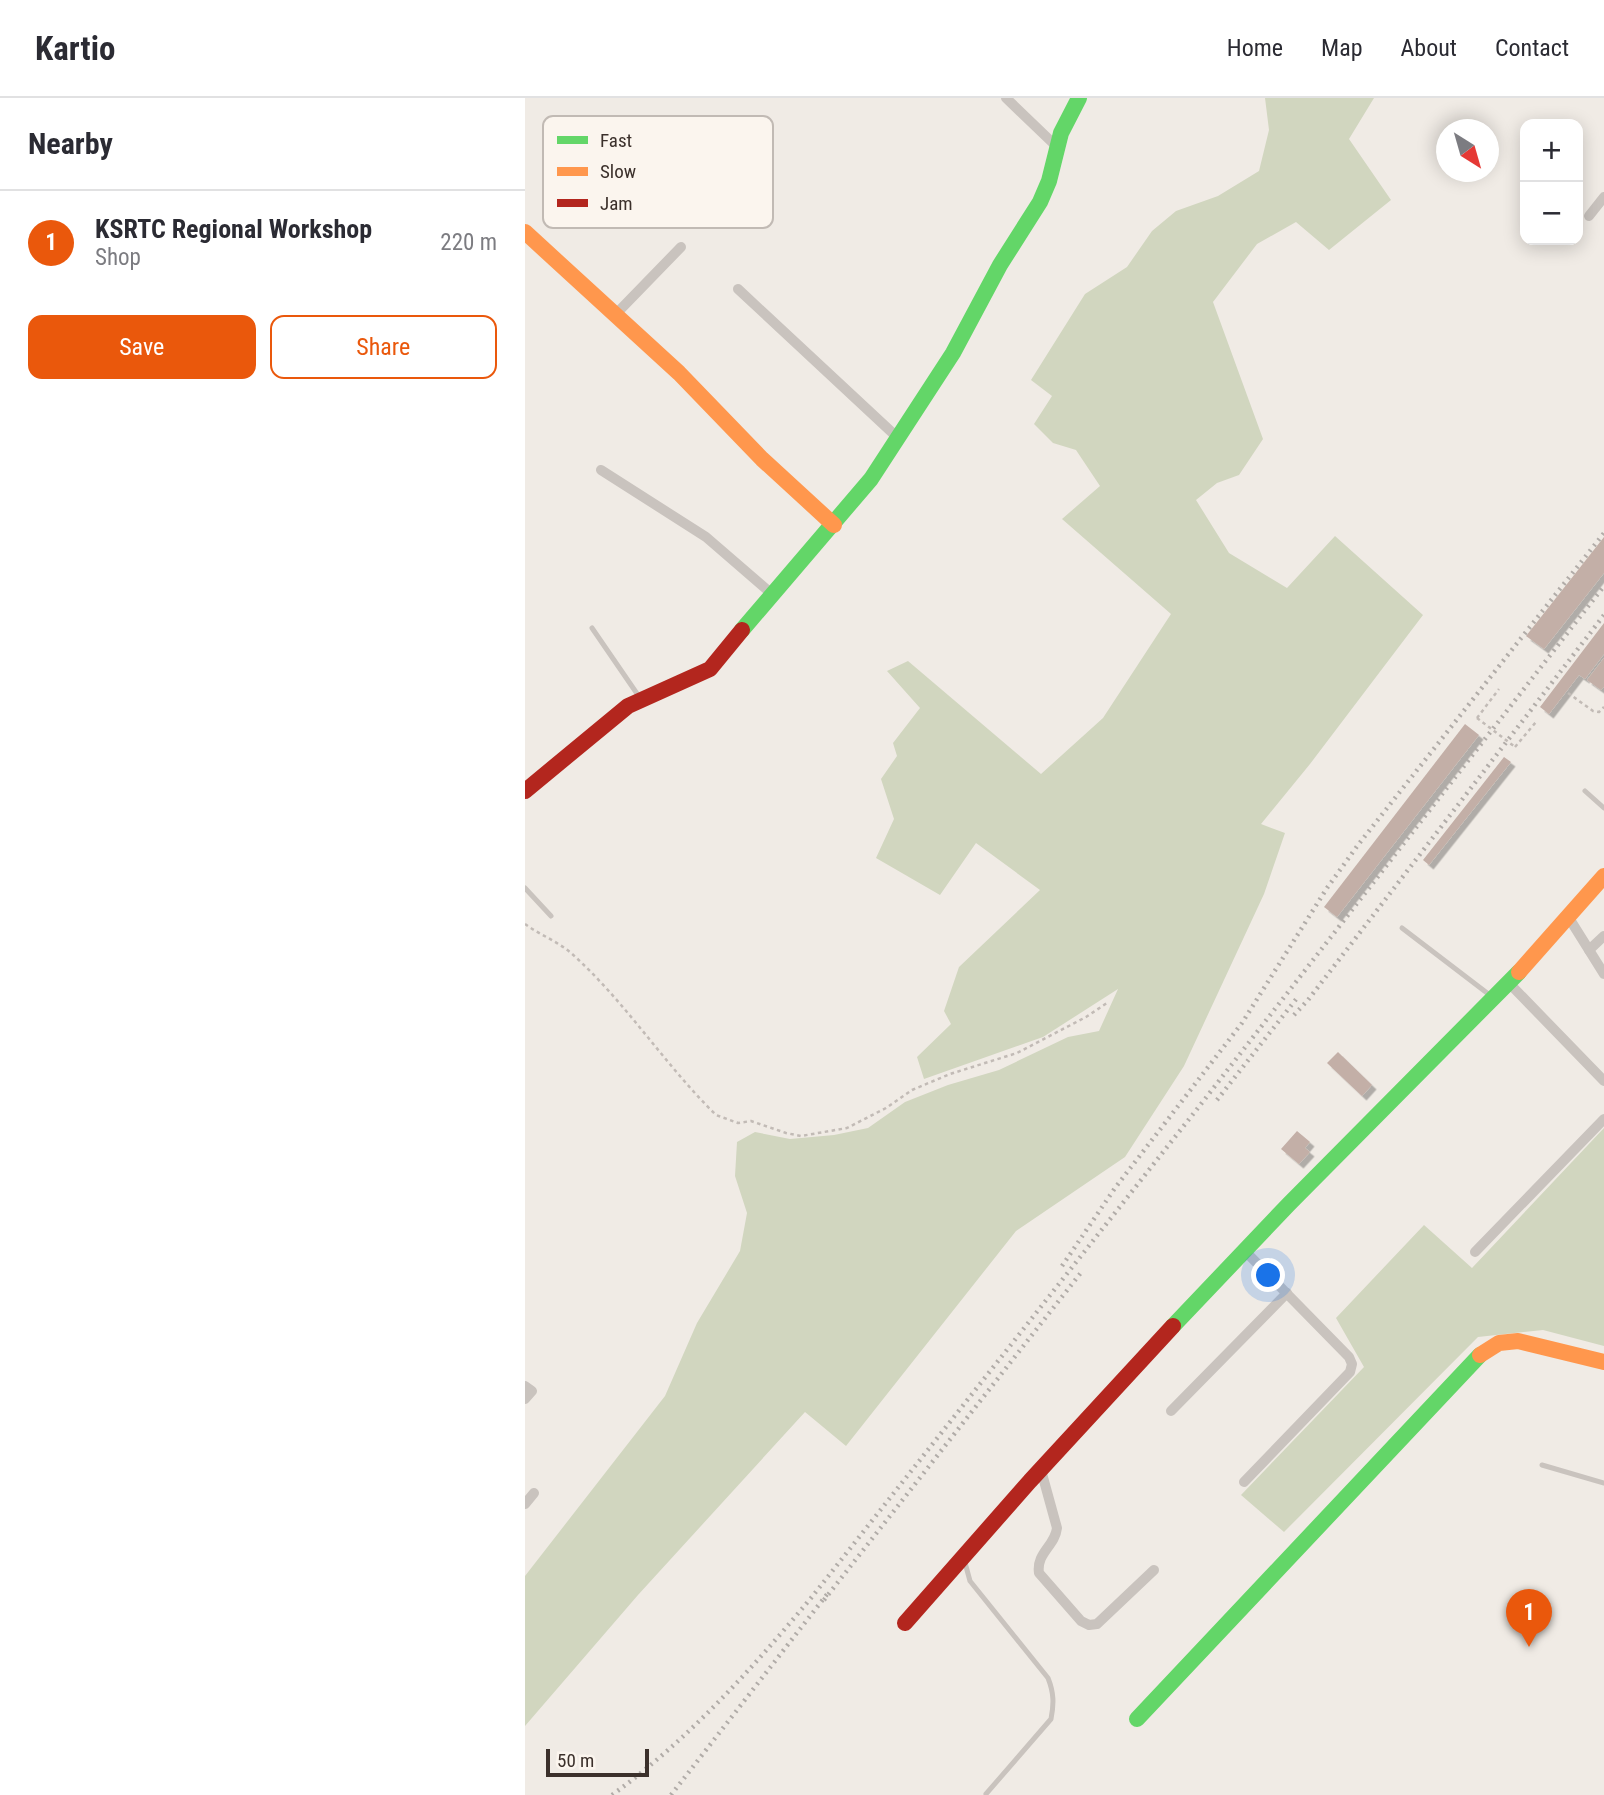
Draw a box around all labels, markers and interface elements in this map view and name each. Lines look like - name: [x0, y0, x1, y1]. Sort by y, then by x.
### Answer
- text: Kartio: [35, 29, 115, 68]
- text: Home: [1227, 34, 1283, 62]
- text: Map: [1321, 34, 1363, 62]
- text: About: [1401, 34, 1457, 62]
- text: Contact: [1495, 34, 1569, 62]
- legend: [543, 116, 773, 228]
- north arrow: [1436, 119, 1499, 182]
- map controls: [1520, 119, 1583, 245]
- button: +: [1520, 119, 1583, 182]
- text: Nearby: [28, 126, 113, 161]
- text: Fast: [600, 129, 632, 152]
- text: Slow: [600, 160, 636, 183]
- button: −: [1520, 182, 1583, 245]
- text: Jam: [600, 192, 633, 215]
- text: KSRTC Regional Workshop: [95, 214, 372, 244]
- text: 1: [45, 229, 57, 256]
- text: 220 m: [440, 229, 497, 256]
- text: Shop: [95, 244, 141, 271]
- button: Save: [28, 315, 256, 379]
- button: Share: [270, 315, 497, 379]
- your location: [1251, 1258, 1285, 1292]
- pin: 1: [1506, 1589, 1552, 1647]
- scale bar: [546, 1746, 649, 1778]
- text: 50 m: [557, 1749, 594, 1772]

